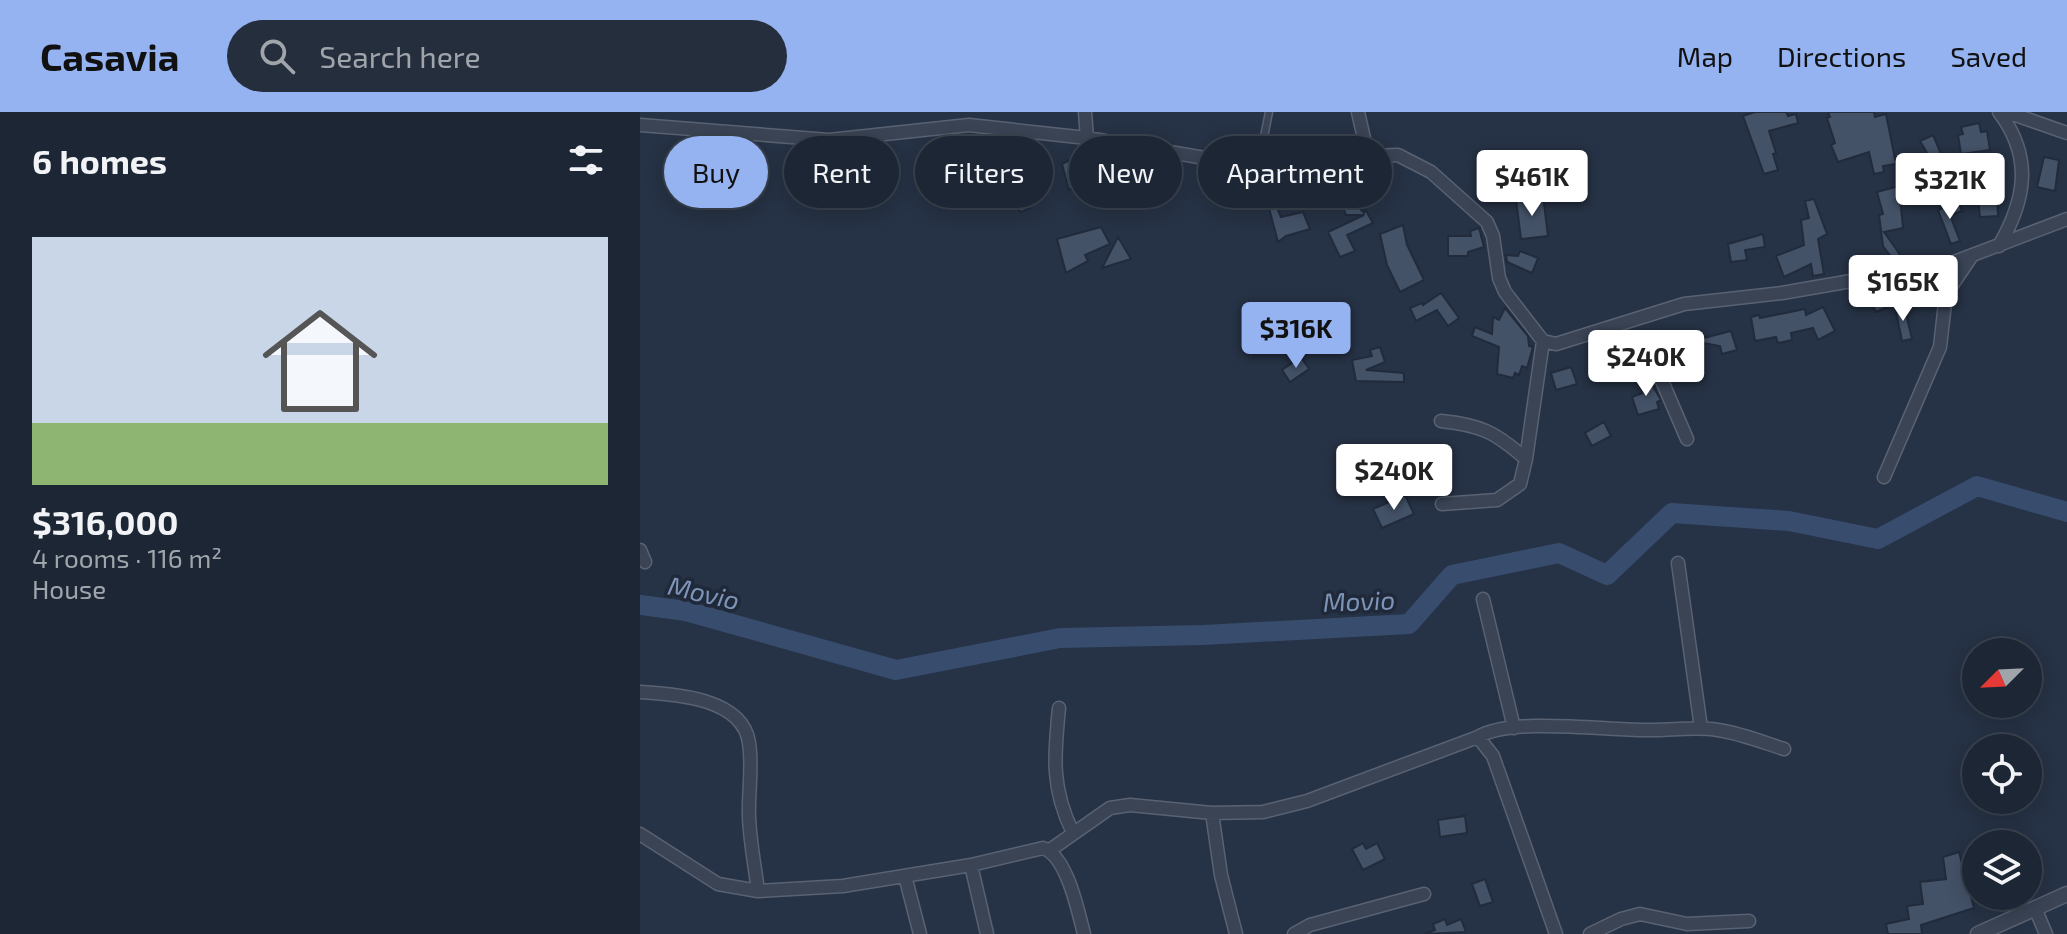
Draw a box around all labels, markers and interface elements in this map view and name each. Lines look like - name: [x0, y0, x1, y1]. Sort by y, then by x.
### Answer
- search box: [227, 20, 787, 92]
- text: Casavia: [40, 33, 179, 79]
- icon: search: [255, 34, 299, 78]
- text: Search here: [319, 38, 481, 74]
- text: Map: [1677, 39, 1733, 73]
- text: Directions: [1777, 39, 1906, 73]
- text: Saved: [1950, 39, 2027, 73]
- chip: Buy: [664, 136, 768, 208]
- chip: Rent: [784, 136, 899, 208]
- chip: Filters: [915, 136, 1053, 208]
- chip: New: [1069, 136, 1182, 208]
- chip: Apartment: [1198, 136, 1392, 208]
- icon: filters: [564, 138, 608, 182]
- text: 6 homes: [32, 140, 167, 181]
- pin: $461K: [1476, 150, 1588, 218]
- pin: $321K: [1894, 153, 2006, 221]
- text: $461K: [1495, 160, 1569, 191]
- text: $321K: [1914, 163, 1986, 194]
- pin: $165K: [1847, 255, 1959, 323]
- text: $165K: [1867, 265, 1939, 296]
- icon: home: [248, 289, 392, 433]
- pin: $316K: [1240, 302, 1352, 370]
- text: $316K: [1260, 312, 1332, 343]
- pin: $240K: [1590, 330, 1702, 398]
- text: $240K: [1606, 340, 1686, 371]
- pin: $240K: [1338, 444, 1450, 512]
- text: $240K: [1354, 454, 1434, 485]
- text: $316,000: [32, 501, 178, 542]
- text: 4 rooms · 116 m²: [32, 542, 222, 573]
- water label: Movio: [665, 569, 743, 615]
- text: House: [32, 573, 106, 604]
- water label: Movio: [1322, 583, 1396, 617]
- north arrow: [1962, 638, 2042, 718]
- map controls: [1962, 638, 2042, 910]
- button: locate: [1962, 734, 2042, 814]
- button: layers: [1962, 830, 2042, 910]

